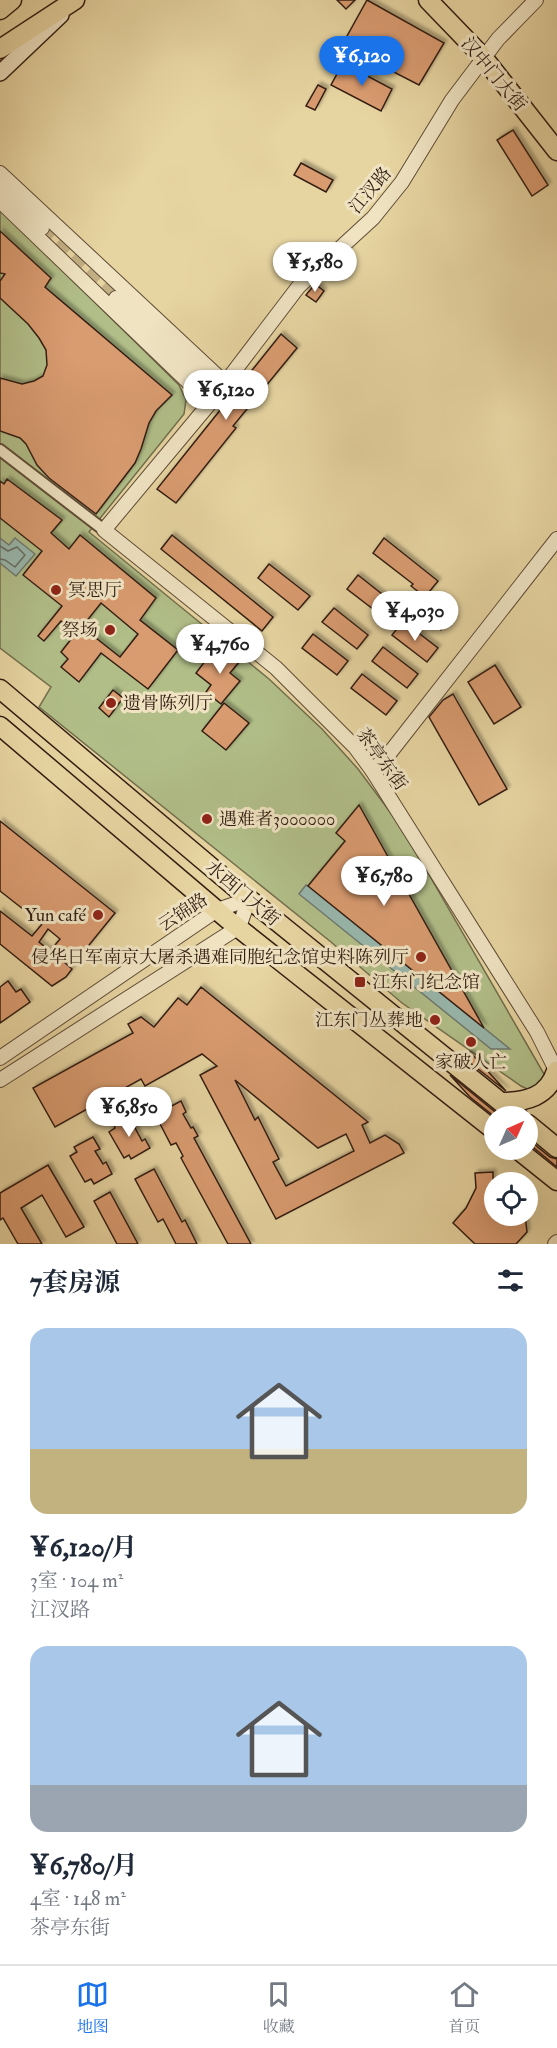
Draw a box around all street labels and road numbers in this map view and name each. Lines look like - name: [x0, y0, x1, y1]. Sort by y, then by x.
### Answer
- street label: 汉中门大街: [456, 32, 531, 116]
- street label: 江汊路: [344, 162, 397, 218]
- street label: 茶亭东街: [351, 723, 412, 795]
- street label: 水西门大街: [201, 856, 285, 931]
- street label: 云锦路: [154, 888, 212, 937]

